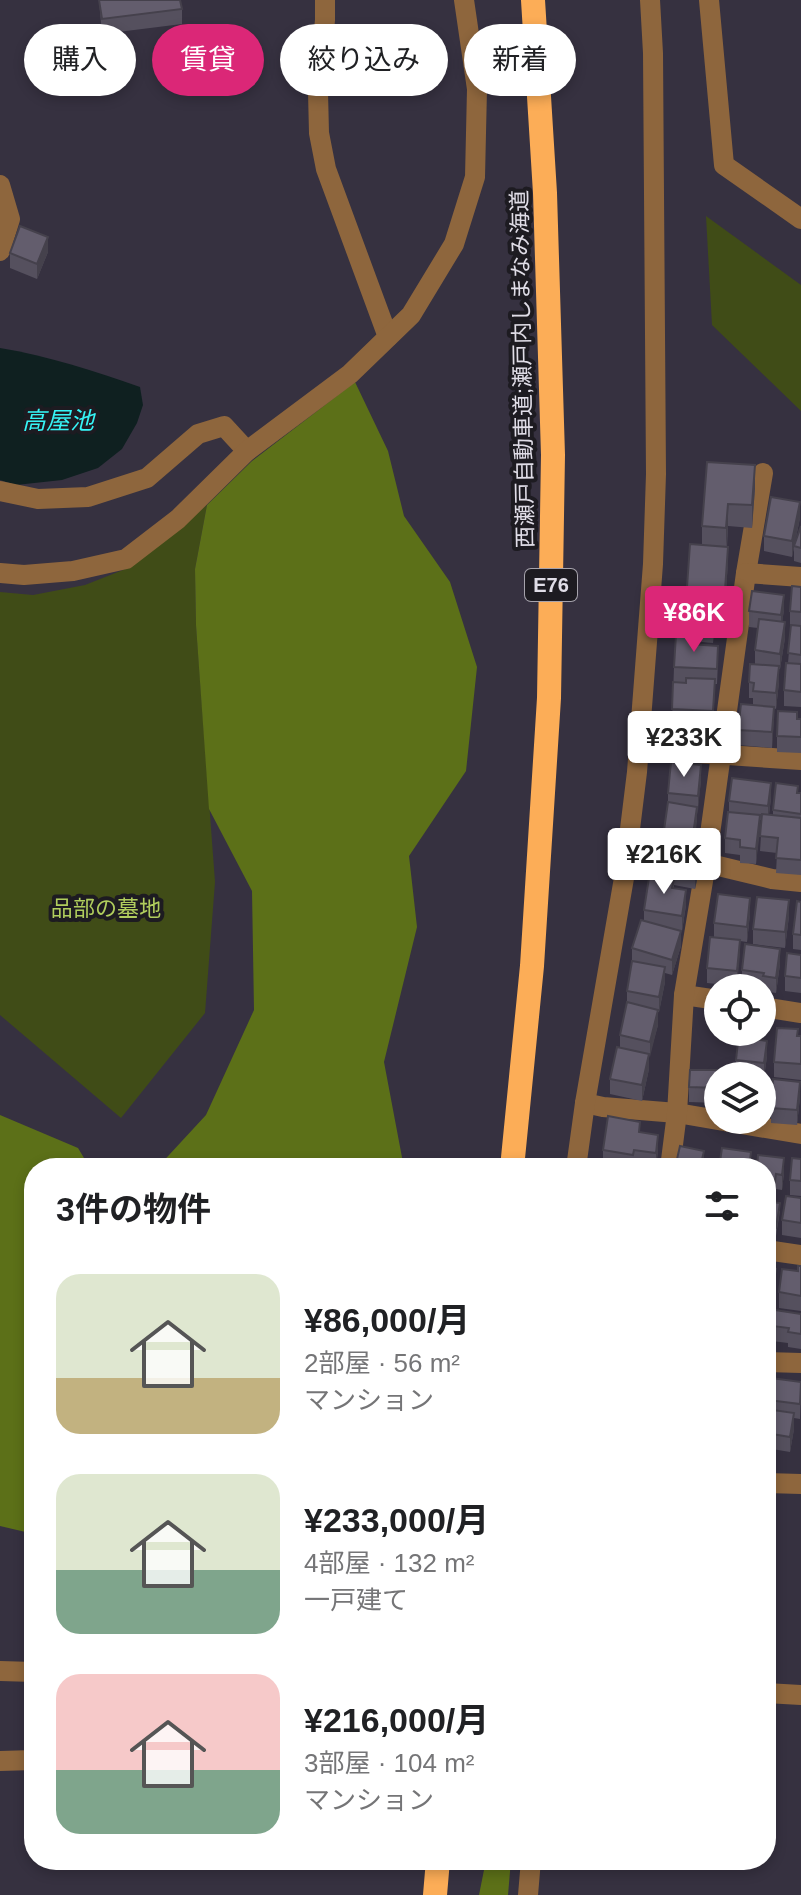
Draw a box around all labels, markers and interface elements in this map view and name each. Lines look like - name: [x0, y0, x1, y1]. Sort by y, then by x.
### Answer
- chip: 購入: [24, 24, 136, 96]
- chip: 賃貸: [152, 24, 264, 96]
- chip: 絞り込み: [280, 24, 448, 96]
- chip: 新着: [464, 24, 576, 96]
- street label: 西瀬戸自動車道;瀬戸内しまなみ海道: [507, 190, 538, 548]
- water label: 高屋池: [22, 407, 96, 434]
- road number: E76: [525, 569, 577, 601]
- pin: ¥86K: [647, 586, 741, 654]
- text: ¥86K: [663, 597, 725, 627]
- pin: ¥233K: [628, 711, 740, 779]
- text: ¥233K: [646, 722, 722, 752]
- pin: ¥216K: [608, 828, 720, 896]
- text: ¥216K: [626, 839, 702, 869]
- park label: 品部の墓地: [51, 896, 161, 921]
- map controls: [704, 974, 776, 1134]
- button: locate: [704, 974, 776, 1046]
- button: layers: [704, 1062, 776, 1134]
- icon: filters: [700, 1184, 744, 1228]
- text: 3件の物件: [56, 1190, 211, 1228]
- text: ¥86,000/月: [304, 1301, 470, 1339]
- icon: home: [120, 1306, 216, 1402]
- text: 2部屋 · 56 m²: [304, 1348, 460, 1378]
- text: マンション: [304, 1385, 434, 1415]
- text: ¥233,000/月: [304, 1501, 489, 1539]
- icon: home: [120, 1506, 216, 1602]
- text: 4部屋 · 132 m²: [304, 1548, 475, 1578]
- text: 一戸建て: [304, 1585, 408, 1615]
- text: ¥216,000/月: [304, 1701, 489, 1739]
- icon: home: [120, 1706, 216, 1802]
- text: 3部屋 · 104 m²: [304, 1748, 475, 1778]
- text: マンション: [304, 1785, 434, 1815]

